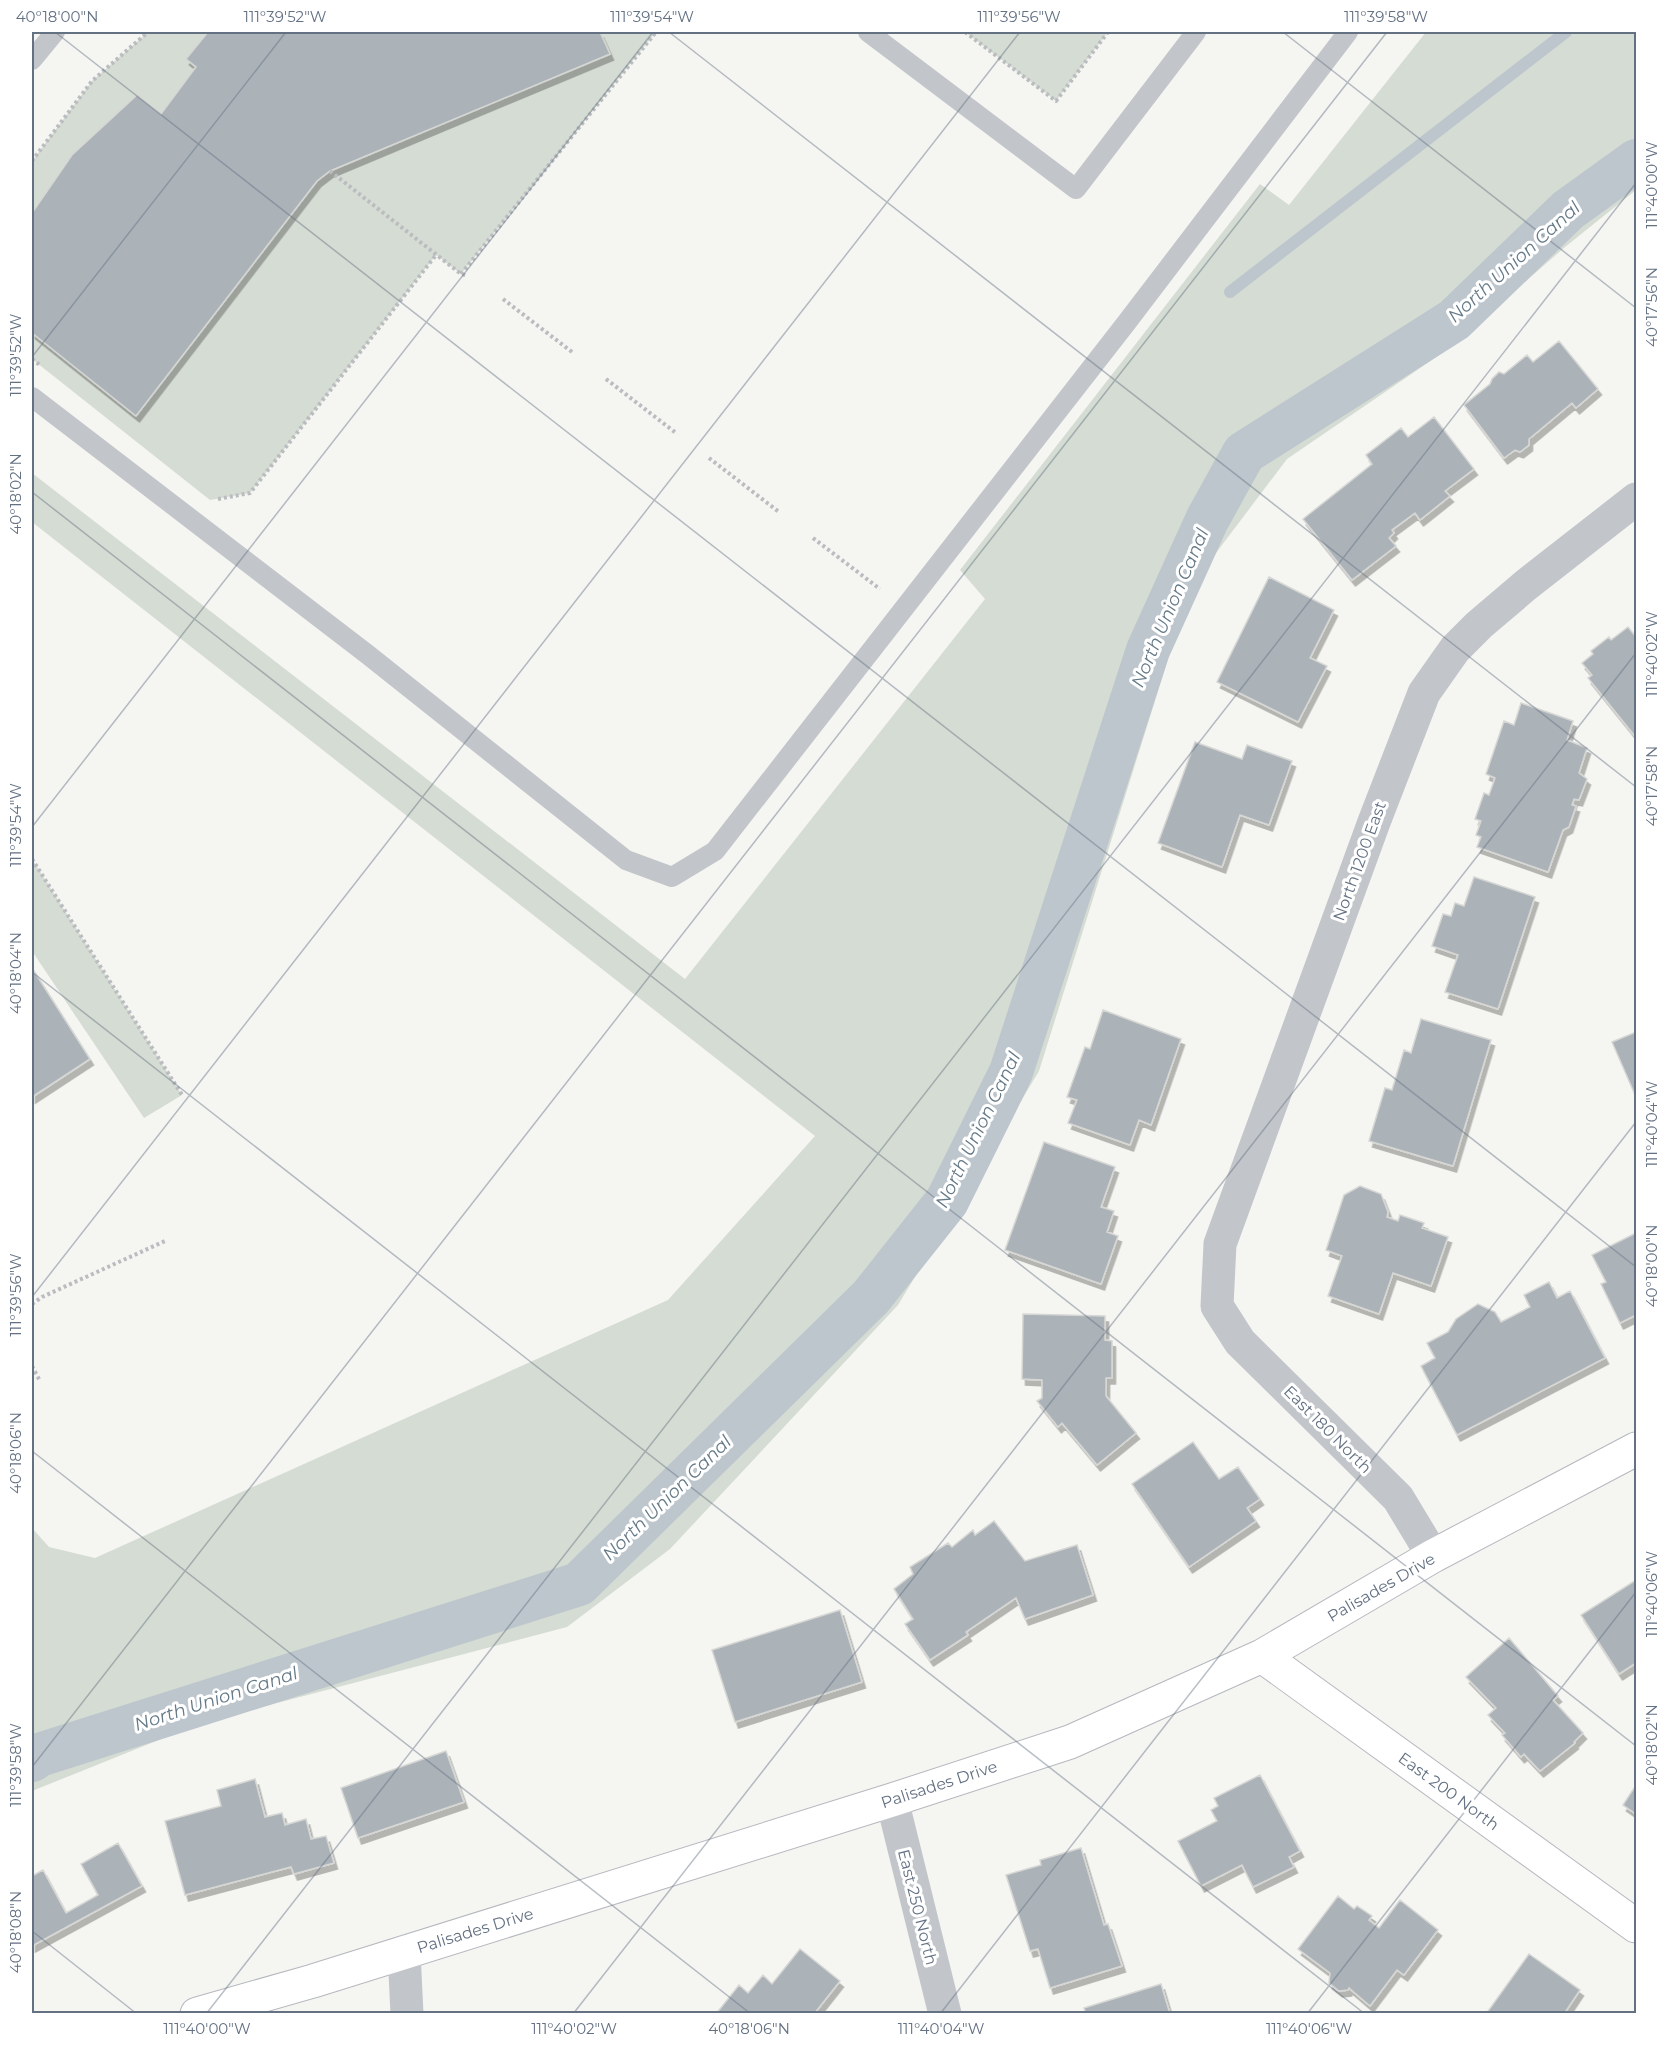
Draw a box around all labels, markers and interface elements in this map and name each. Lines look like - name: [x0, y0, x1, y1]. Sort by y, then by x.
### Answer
- text: 40°18'00"N: [16, 7, 98, 26]
- text: 111°39'52"W: [244, 7, 327, 26]
- text: 111°39'54"W: [610, 7, 694, 26]
- text: 111°39'56"W: [977, 7, 1061, 26]
- text: 111°39'58"W: [1344, 7, 1428, 26]
- text: 111°40'00"W: [1642, 141, 1661, 229]
- water label: North Union Canal: [1443, 197, 1585, 327]
- text: 40°17'56"N: [1642, 267, 1661, 347]
- text: 111°39'52"W: [6, 313, 25, 396]
- text: 40°18'02"N: [6, 453, 25, 535]
- water label: North Union Canal: [1127, 525, 1214, 691]
- text: 111°40'02"W: [1642, 611, 1661, 697]
- text: 40°17'58"N: [1642, 746, 1661, 826]
- text: 111°39'54"W: [6, 783, 25, 867]
- street label: North 1200 East: [1329, 798, 1390, 923]
- text: 40°18'04"N: [6, 932, 25, 1014]
- water label: North Union Canal: [931, 1048, 1025, 1211]
- text: 111°40'04"W: [1642, 1080, 1661, 1167]
- text: 40°18'00"N: [1642, 1225, 1661, 1307]
- text: 111°39'56"W: [6, 1253, 25, 1337]
- street label: East 180 North: [1280, 1382, 1375, 1477]
- text: 40°18'06"N: [6, 1412, 25, 1494]
- water label: North Union Canal: [598, 1431, 736, 1565]
- street label: Palisades Drive: [1324, 1549, 1438, 1626]
- text: 111°40'06"W: [1642, 1551, 1661, 1637]
- water label: North Union Canal: [131, 1662, 301, 1736]
- text: 40°18'02"N: [1642, 1704, 1661, 1786]
- text: 111°39'58"W: [6, 1723, 25, 1807]
- street label: East 200 North: [1395, 1748, 1503, 1834]
- street label: Palisades Drive: [879, 1757, 1000, 1812]
- street label: East 250 North: [894, 1847, 941, 1967]
- text: 40°18'08"N: [6, 1891, 25, 1973]
- street label: Palisades Drive: [415, 1904, 536, 1957]
- text: 111°40'00"W: [163, 2019, 251, 2038]
- text: 111°40'02"W: [531, 2019, 617, 2038]
- text: 40°18'06"N: [708, 2019, 790, 2038]
- text: 111°40'04"W: [898, 2019, 985, 2038]
- text: 111°40'06"W: [1266, 2019, 1352, 2038]

